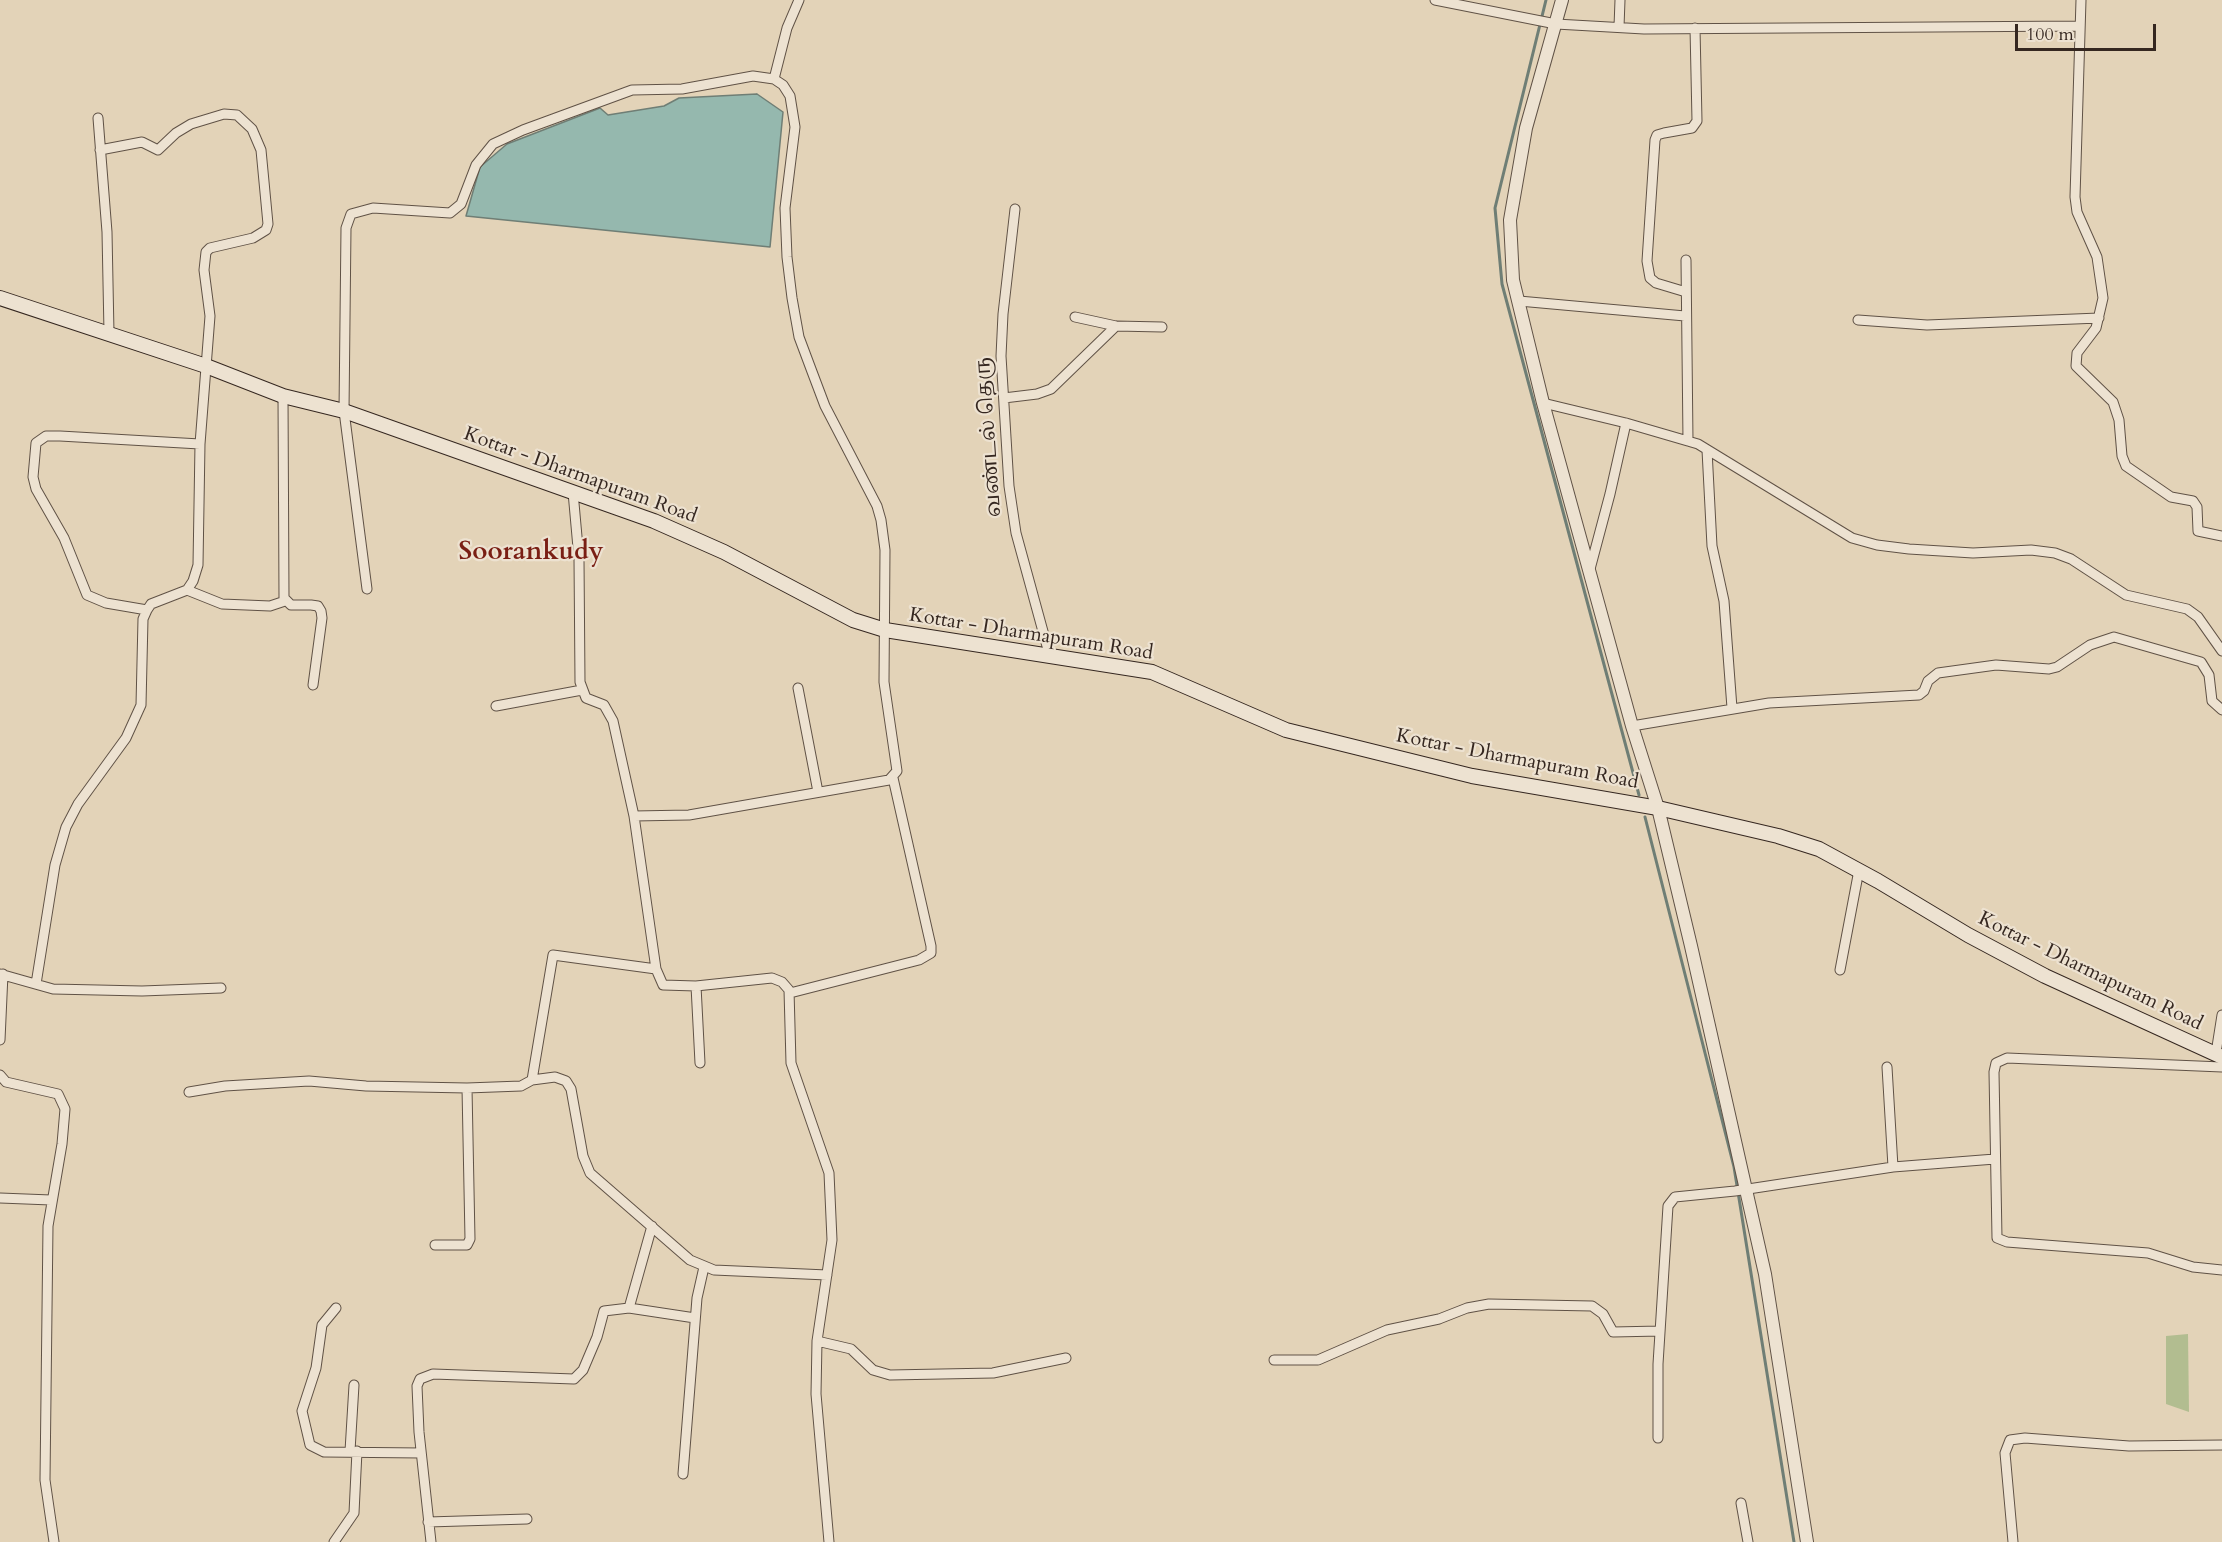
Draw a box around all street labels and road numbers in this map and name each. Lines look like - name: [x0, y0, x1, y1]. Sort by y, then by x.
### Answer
- street label: வண்டல் தெரு: [972, 356, 1008, 518]
- street label: Kottar - Dharmapuram Road: [460, 423, 700, 529]
- street label: Kottar - Dharmapuram Road: [907, 604, 1155, 666]
- street label: Kottar - Dharmapuram Road: [1394, 725, 1640, 795]
- street label: Kottar - Dharmapuram Road: [1974, 907, 2206, 1037]

